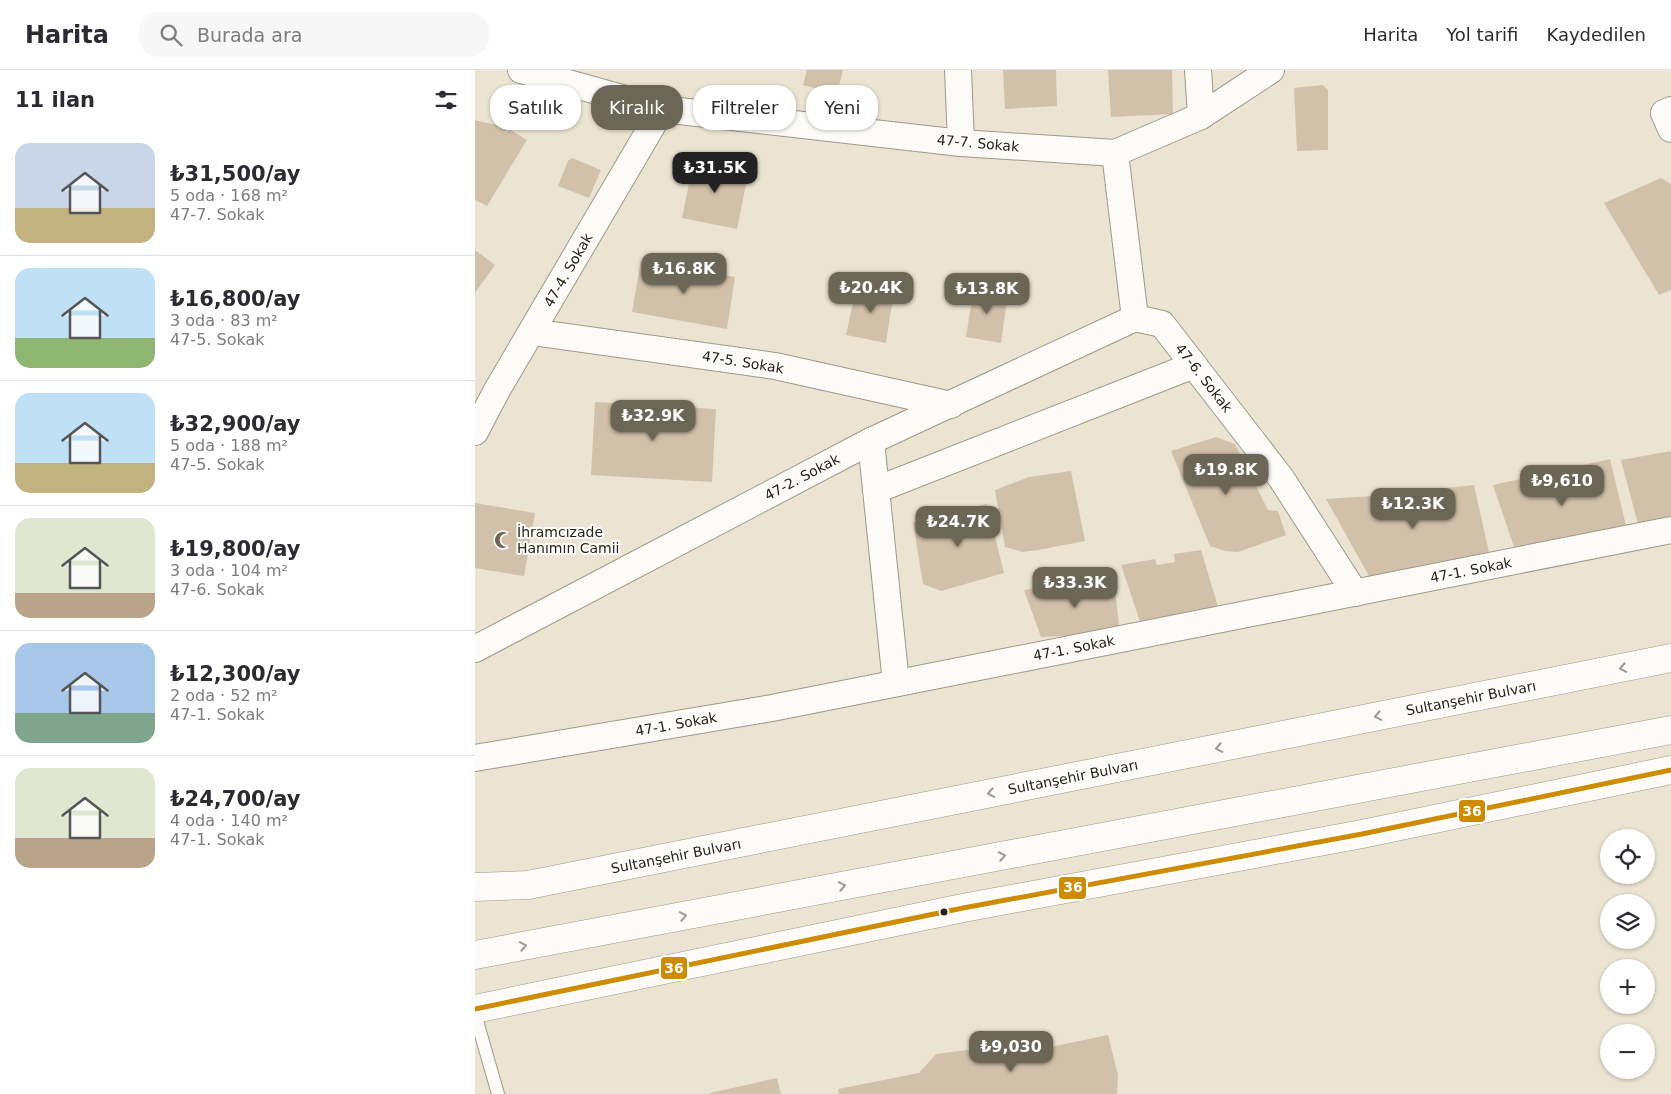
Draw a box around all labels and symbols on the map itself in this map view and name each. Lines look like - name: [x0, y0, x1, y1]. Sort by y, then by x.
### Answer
- street label: 47-7. Sokak: [936, 131, 1021, 155]
- pin: ₺31.5K: [674, 152, 756, 194]
- street label: 47-4. Sokak: [540, 229, 596, 310]
- pin: ₺16.8K: [643, 252, 725, 295]
- pin: ₺20.4K: [830, 272, 912, 314]
- pin: ₺13.8K: [946, 272, 1028, 315]
- street label: 47-6. Sokak: [1172, 340, 1236, 416]
- street label: 47-5. Sokak: [701, 348, 786, 377]
- pin: ₺32.9K: [612, 400, 694, 442]
- street label: 47-2. Sokak: [762, 450, 843, 503]
- pin: ₺19.8K: [1185, 454, 1267, 496]
- pin: ₺9,610: [1521, 464, 1603, 507]
- pin: ₺12.3K: [1372, 488, 1454, 530]
- pin: ₺24.7K: [917, 506, 999, 548]
- place label: İhramcızade Hanımın Camii: [517, 523, 620, 556]
- mosque icon: İhramcızade Hanımın Camii: [493, 530, 513, 550]
- street label: 47-1. Sokak: [1429, 554, 1514, 586]
- pin: ₺33.3K: [1034, 566, 1116, 609]
- street label: 47-1. Sokak: [1032, 632, 1117, 664]
- one-way arrow: [1619, 662, 1628, 672]
- street label: Sultanşehir Bulvarı: [1405, 678, 1537, 718]
- street label: 47-1. Sokak: [634, 709, 719, 739]
- one-way arrow: [1374, 711, 1382, 721]
- one-way arrow: [1214, 742, 1223, 753]
- street label: Sultanşehir Bulvarı: [1007, 757, 1139, 797]
- one-way arrow: [986, 788, 995, 798]
- line badge: 36: [1458, 799, 1486, 823]
- text: 36: [1462, 803, 1482, 819]
- street label: Sultanşehir Bulvarı: [610, 836, 742, 876]
- one-way arrow: [998, 851, 1006, 862]
- line badge: 36: [1058, 876, 1087, 900]
- text: 36: [1063, 879, 1083, 895]
- one-way arrow: [838, 881, 847, 892]
- unlabelled marker: [939, 907, 949, 917]
- one-way arrow: [678, 912, 687, 922]
- one-way arrow: [519, 942, 527, 952]
- line badge: 36: [660, 956, 688, 980]
- text: 36: [664, 960, 684, 976]
- pin: ₺9,030: [970, 1030, 1052, 1073]

